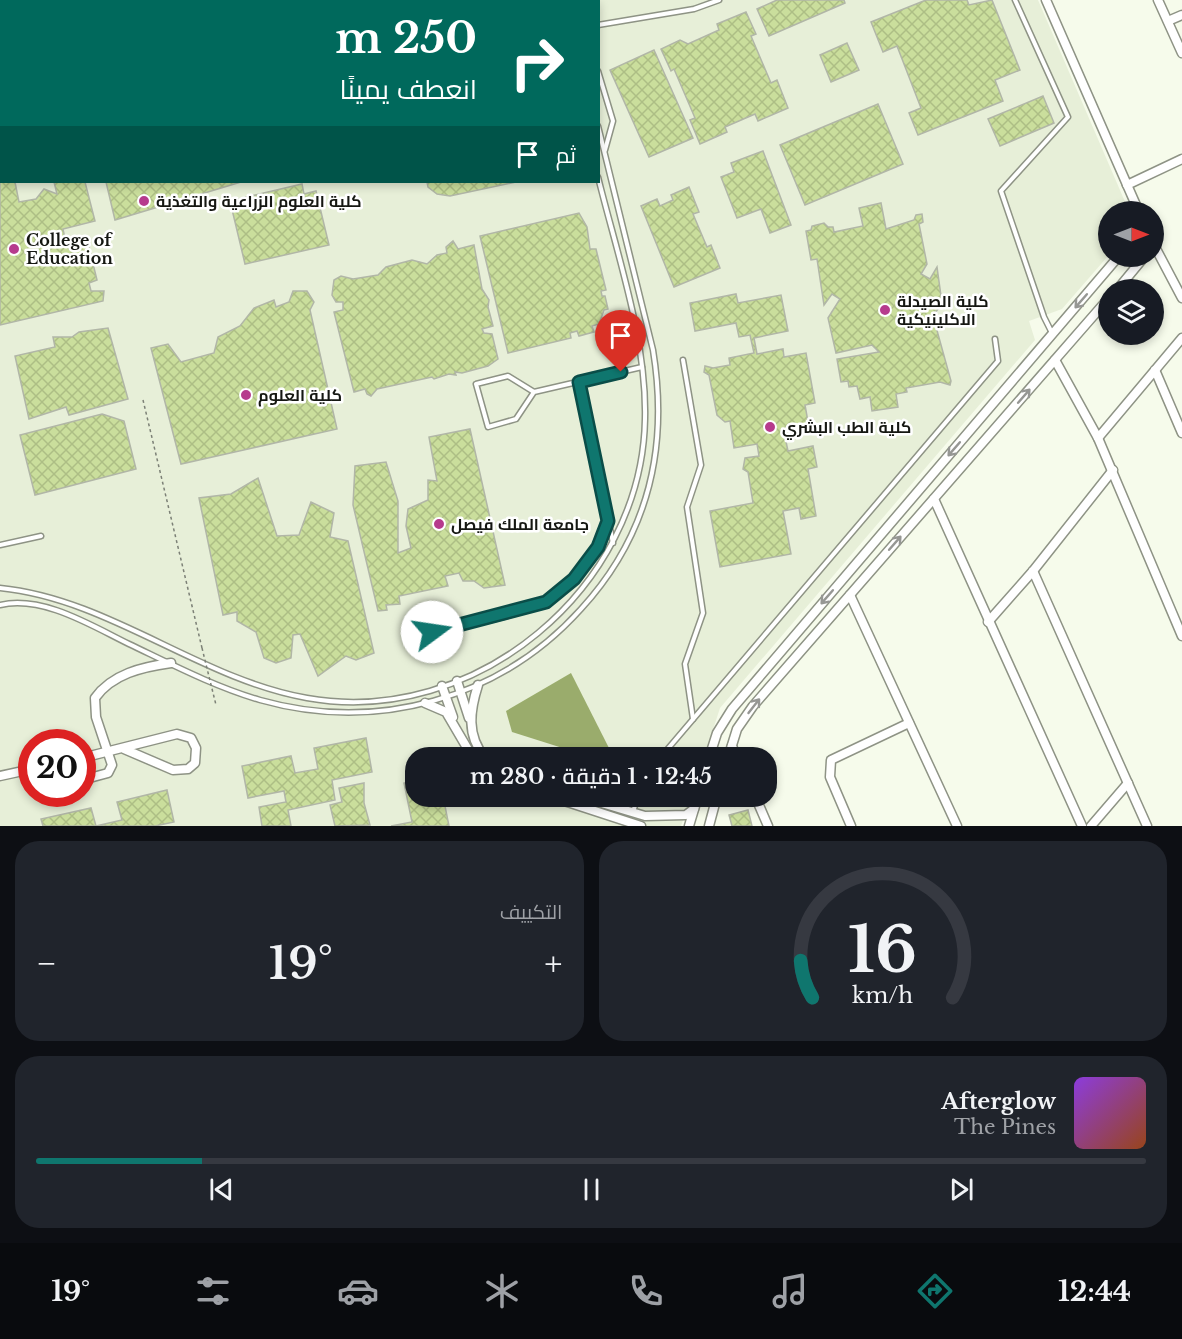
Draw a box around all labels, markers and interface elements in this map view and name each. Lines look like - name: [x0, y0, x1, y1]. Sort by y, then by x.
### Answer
- text: 250 m: [335, 12, 477, 64]
- icon: right: [498, 24, 576, 102]
- text: انعطف يمينًا: [340, 73, 477, 106]
- icon: arrive: [511, 138, 544, 171]
- text: ثم: [556, 142, 576, 169]
- place label: كلية العلوم الزراعية والتغذية: [156, 191, 362, 213]
- marker: كلية العلوم الزراعية والتغذية: [137, 194, 151, 208]
- north arrow: [1098, 201, 1164, 267]
- map controls: [1098, 201, 1164, 345]
- place label: College of Education: [26, 230, 113, 268]
- marker: College of Education: [7, 242, 21, 256]
- button: layers: [1098, 279, 1164, 345]
- place label: كلية الصيدلة الاكلينيكية: [897, 291, 989, 329]
- one-way arrow: [1074, 293, 1087, 309]
- marker: كلية الصيدلة الاكلينيكية: [878, 303, 892, 317]
- pin: [595, 310, 646, 372]
- icon: arrive: [604, 319, 637, 352]
- place label: كلية العلوم: [258, 385, 342, 407]
- marker: كلية العلوم: [239, 388, 253, 402]
- one-way arrow: [1017, 389, 1031, 404]
- place label: كلية الطب البشري: [782, 417, 911, 440]
- marker: كلية الطب البشري: [763, 420, 777, 434]
- one-way arrow: [947, 441, 960, 457]
- place label: جامعة الملك فيصل: [451, 514, 589, 534]
- marker: جامعة الملك فيصل: [432, 517, 446, 531]
- one-way arrow: [889, 535, 902, 551]
- one-way arrow: [820, 589, 834, 604]
- position arrow: [400, 600, 464, 664]
- one-way arrow: [747, 698, 760, 714]
- speed limit sign: 20: [18, 729, 96, 807]
- text: 12:45 · 1 دقيقة · 280 m: [470, 763, 712, 790]
- text: التكييف: [500, 900, 563, 924]
- text: 16: [848, 911, 917, 989]
- text: 19°: [268, 935, 333, 991]
- text: −: [36, 943, 57, 984]
- text: +: [544, 943, 562, 984]
- text: km/h: [852, 982, 913, 1009]
- text: Afterglow: [941, 1088, 1056, 1115]
- text: The Pines: [954, 1115, 1056, 1139]
- icon: previous: [205, 1173, 238, 1206]
- icon: pause: [575, 1173, 608, 1206]
- icon: next: [945, 1173, 978, 1206]
- icon: filters: [192, 1270, 234, 1312]
- icon: car: [337, 1270, 379, 1312]
- icon: climate: [481, 1270, 523, 1312]
- icon: phone: [625, 1270, 667, 1312]
- icon: music: [769, 1270, 811, 1312]
- icon: directions: [914, 1270, 956, 1312]
- text: 19°: [51, 1275, 90, 1308]
- text: 12:44: [1058, 1275, 1131, 1308]

